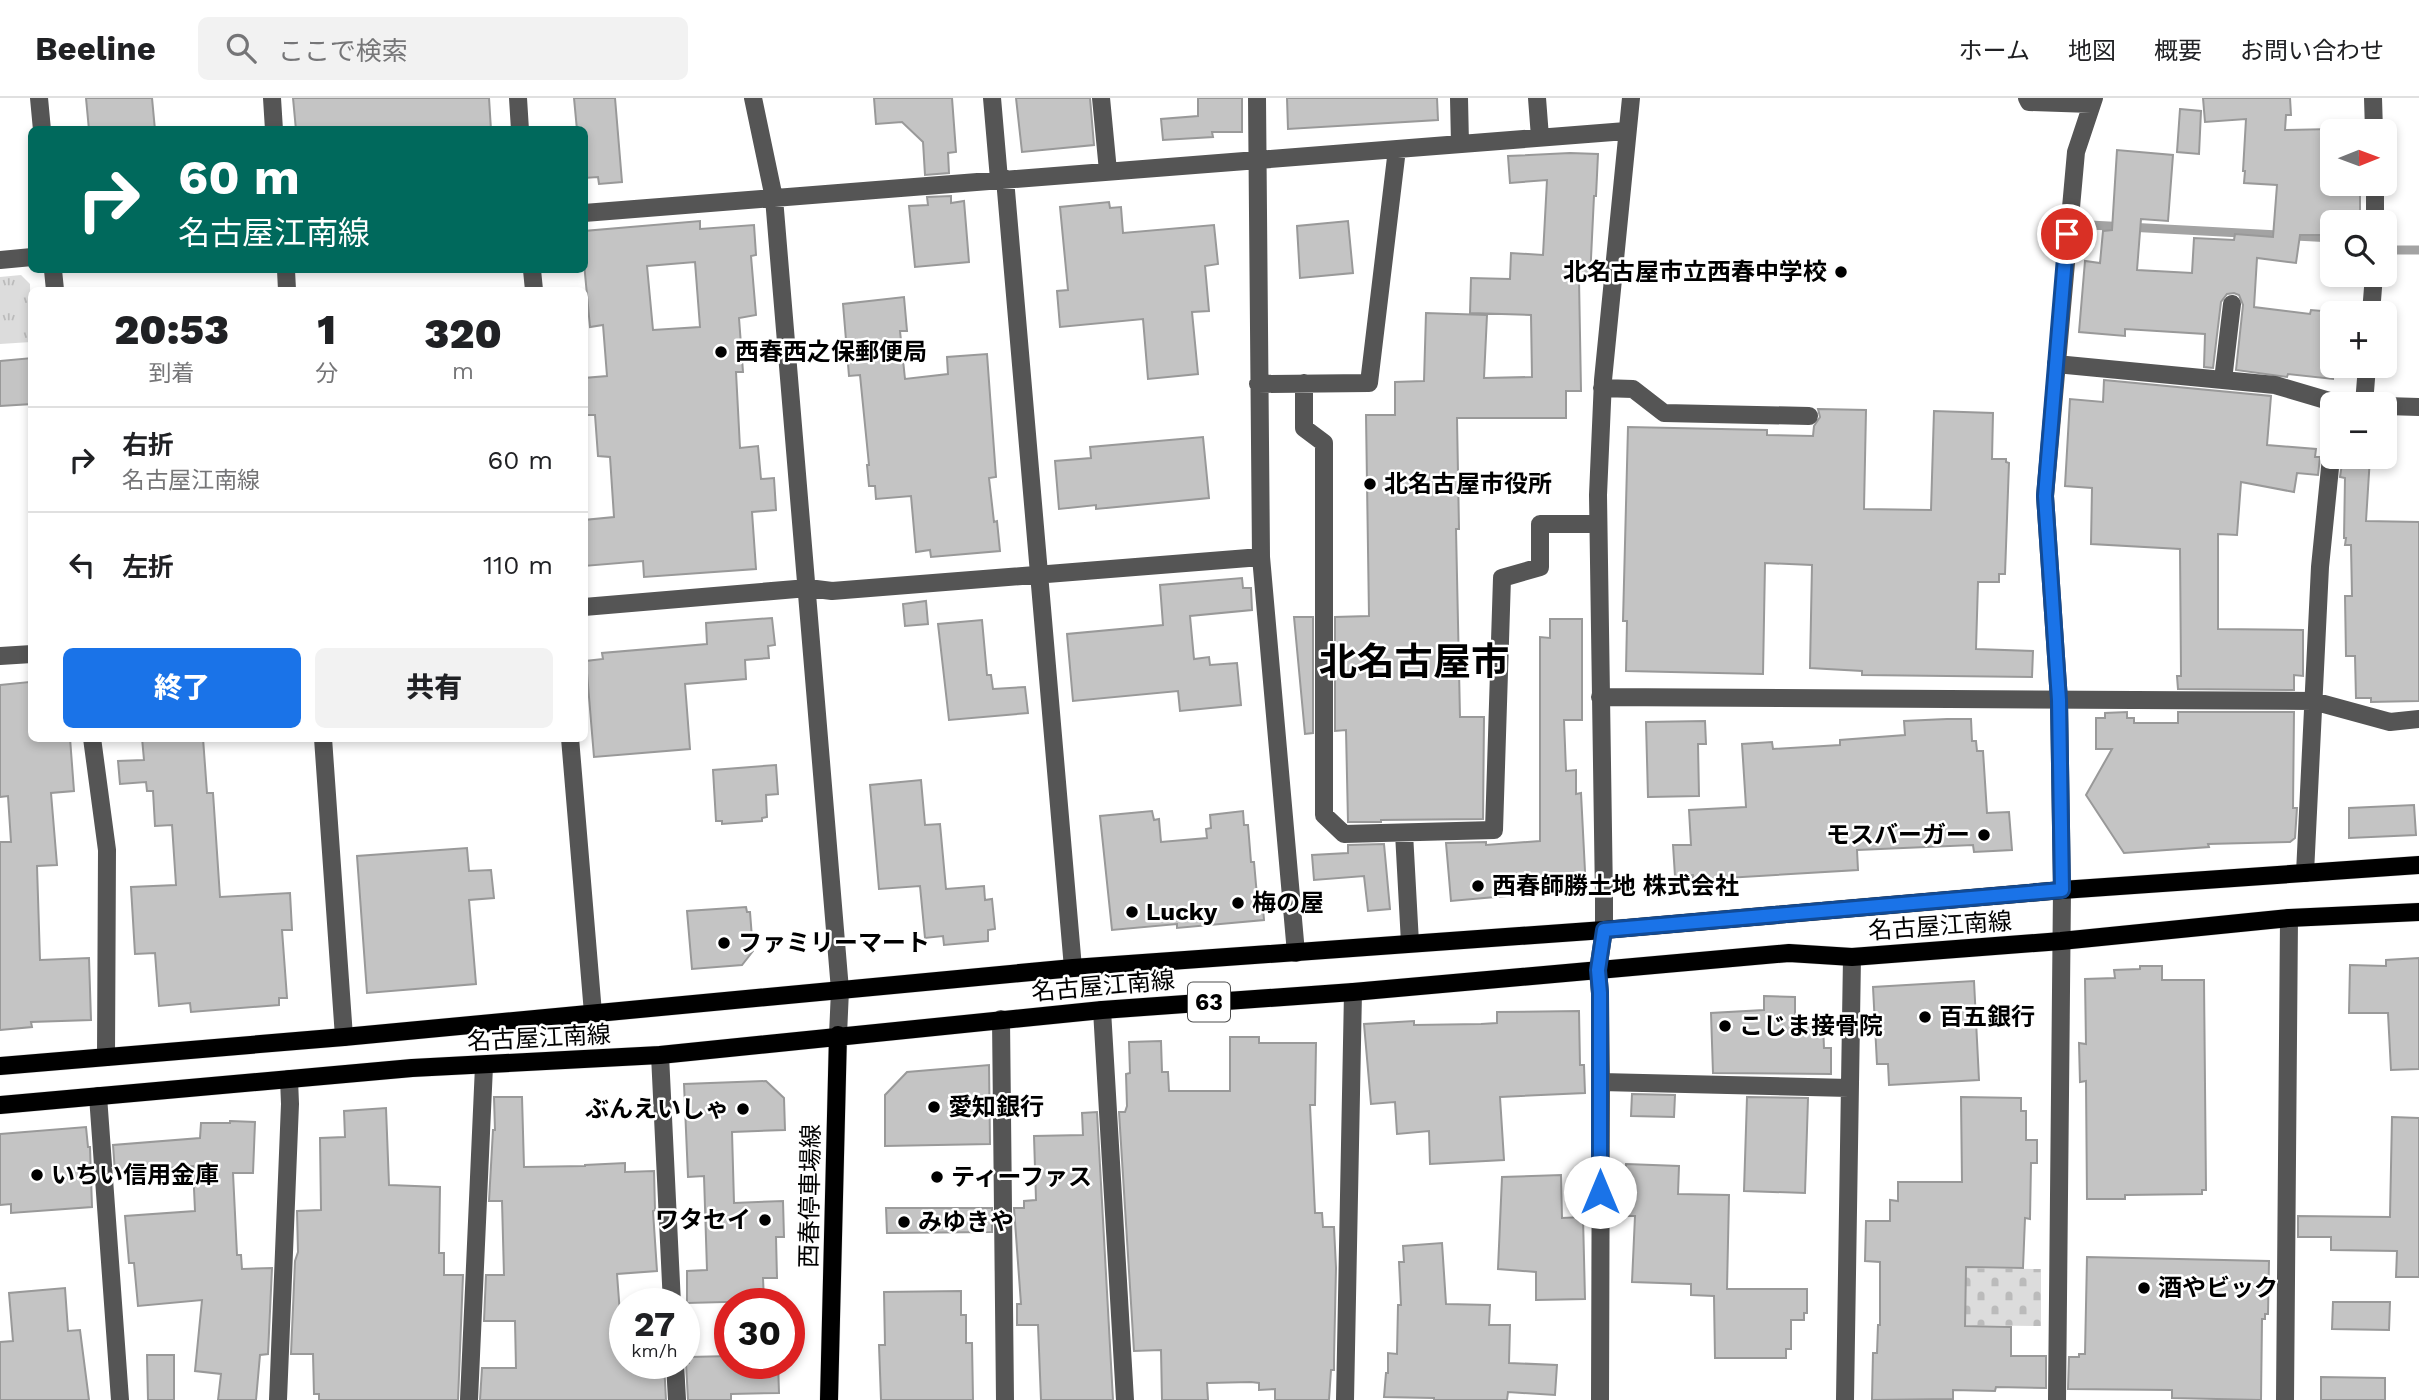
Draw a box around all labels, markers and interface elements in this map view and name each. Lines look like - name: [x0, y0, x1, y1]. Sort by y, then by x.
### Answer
- search box: [198, 17, 688, 80]
- text: Beeline: [35, 29, 156, 68]
- icon: search: [222, 29, 260, 67]
- text: ここで検索: [278, 36, 408, 66]
- text: ホーム: [1959, 37, 2030, 65]
- text: 地図: [2068, 37, 2116, 65]
- text: 概要: [2154, 37, 2202, 65]
- text: お問い合わせ: [2240, 37, 2384, 65]
- north arrow: [2320, 119, 2398, 196]
- map controls: [2320, 119, 2397, 469]
- text: 60 m: [178, 148, 300, 206]
- icon: right: [63, 154, 154, 245]
- pin: [2037, 204, 2097, 264]
- button: search: [2320, 210, 2397, 287]
- text: 名古屋江南線: [178, 214, 370, 252]
- icon: arrive: [2048, 215, 2086, 253]
- place label: 北名古屋市立西春中学校: [1563, 258, 1827, 286]
- marker: 北名古屋市立西春中学校: [1833, 264, 1849, 280]
- button: +: [2320, 301, 2397, 378]
- text: 20:53: [114, 305, 229, 354]
- text: 1: [317, 305, 336, 354]
- text: 320: [424, 309, 502, 358]
- place label: 西春西之保郵便局: [735, 338, 927, 366]
- marker: 西春西之保郵便局: [713, 344, 729, 360]
- text: m: [452, 358, 474, 385]
- text: 到着: [149, 360, 195, 387]
- text: 分: [315, 360, 338, 387]
- button: −: [2320, 392, 2397, 469]
- text: 右折: [122, 430, 174, 460]
- icon: right: [63, 441, 101, 479]
- text: 60 m: [487, 445, 553, 475]
- text: 名古屋江南線: [122, 467, 260, 494]
- place label: 北名古屋市役所: [1384, 470, 1552, 498]
- marker: 北名古屋市役所: [1362, 476, 1378, 492]
- icon: left: [63, 546, 101, 584]
- text: 110 m: [483, 550, 553, 580]
- text: 左折: [122, 552, 174, 582]
- district label: 北名古屋市: [1319, 640, 1509, 684]
- button: 終了: [63, 648, 301, 728]
- button: 共有: [315, 648, 553, 728]
- place label: モスバーガー: [1826, 821, 1970, 849]
- marker: モスバーガー: [1976, 827, 1992, 843]
- place label: 西春師勝土地 株式会社: [1492, 872, 1739, 900]
- marker: 西春師勝土地 株式会社: [1470, 878, 1486, 894]
- place label: 梅の屋: [1252, 889, 1324, 917]
- marker: 梅の屋: [1230, 895, 1246, 911]
- place label: Lucky: [1146, 898, 1218, 926]
- marker: Lucky: [1124, 904, 1140, 920]
- street label: 名古屋江南線: [1867, 907, 2013, 945]
- place label: ファミリーマート: [738, 929, 930, 957]
- marker: ファミリーマート: [716, 935, 732, 951]
- street label: 名古屋江南線: [1030, 966, 1176, 1006]
- road number: 63: [1188, 982, 1230, 1021]
- place label: 百五銀行: [1939, 1003, 2035, 1031]
- marker: 百五銀行: [1917, 1009, 1933, 1025]
- place label: こじま接骨院: [1739, 1012, 1883, 1040]
- marker: こじま接骨院: [1717, 1018, 1733, 1034]
- street label: 名古屋江南線: [466, 1020, 612, 1056]
- place label: 愛知銀行: [948, 1093, 1044, 1121]
- place label: ぶんえいしゃ: [585, 1095, 729, 1123]
- marker: 愛知銀行: [926, 1099, 942, 1115]
- marker: ぶんえいしゃ: [735, 1101, 751, 1117]
- street label: 西春停車場線: [795, 1124, 825, 1268]
- position arrow: [1563, 1155, 1637, 1229]
- place label: いちい信用金庫: [51, 1161, 219, 1189]
- place label: ティーファス: [951, 1163, 1092, 1191]
- marker: いちい信用金庫: [29, 1167, 45, 1183]
- marker: ティーファス: [929, 1169, 945, 1185]
- place label: ワタセイ: [655, 1206, 751, 1234]
- place label: みゆきや: [918, 1208, 1014, 1236]
- marker: ワタセイ: [757, 1212, 773, 1228]
- marker: みゆきや: [896, 1214, 912, 1230]
- place label: 酒やビック: [2158, 1274, 2278, 1302]
- marker: 酒やビック: [2136, 1280, 2152, 1296]
- speed limit sign: 30: [714, 1288, 805, 1379]
- text: 27: [634, 1303, 675, 1345]
- text: km/h: [631, 1340, 678, 1361]

